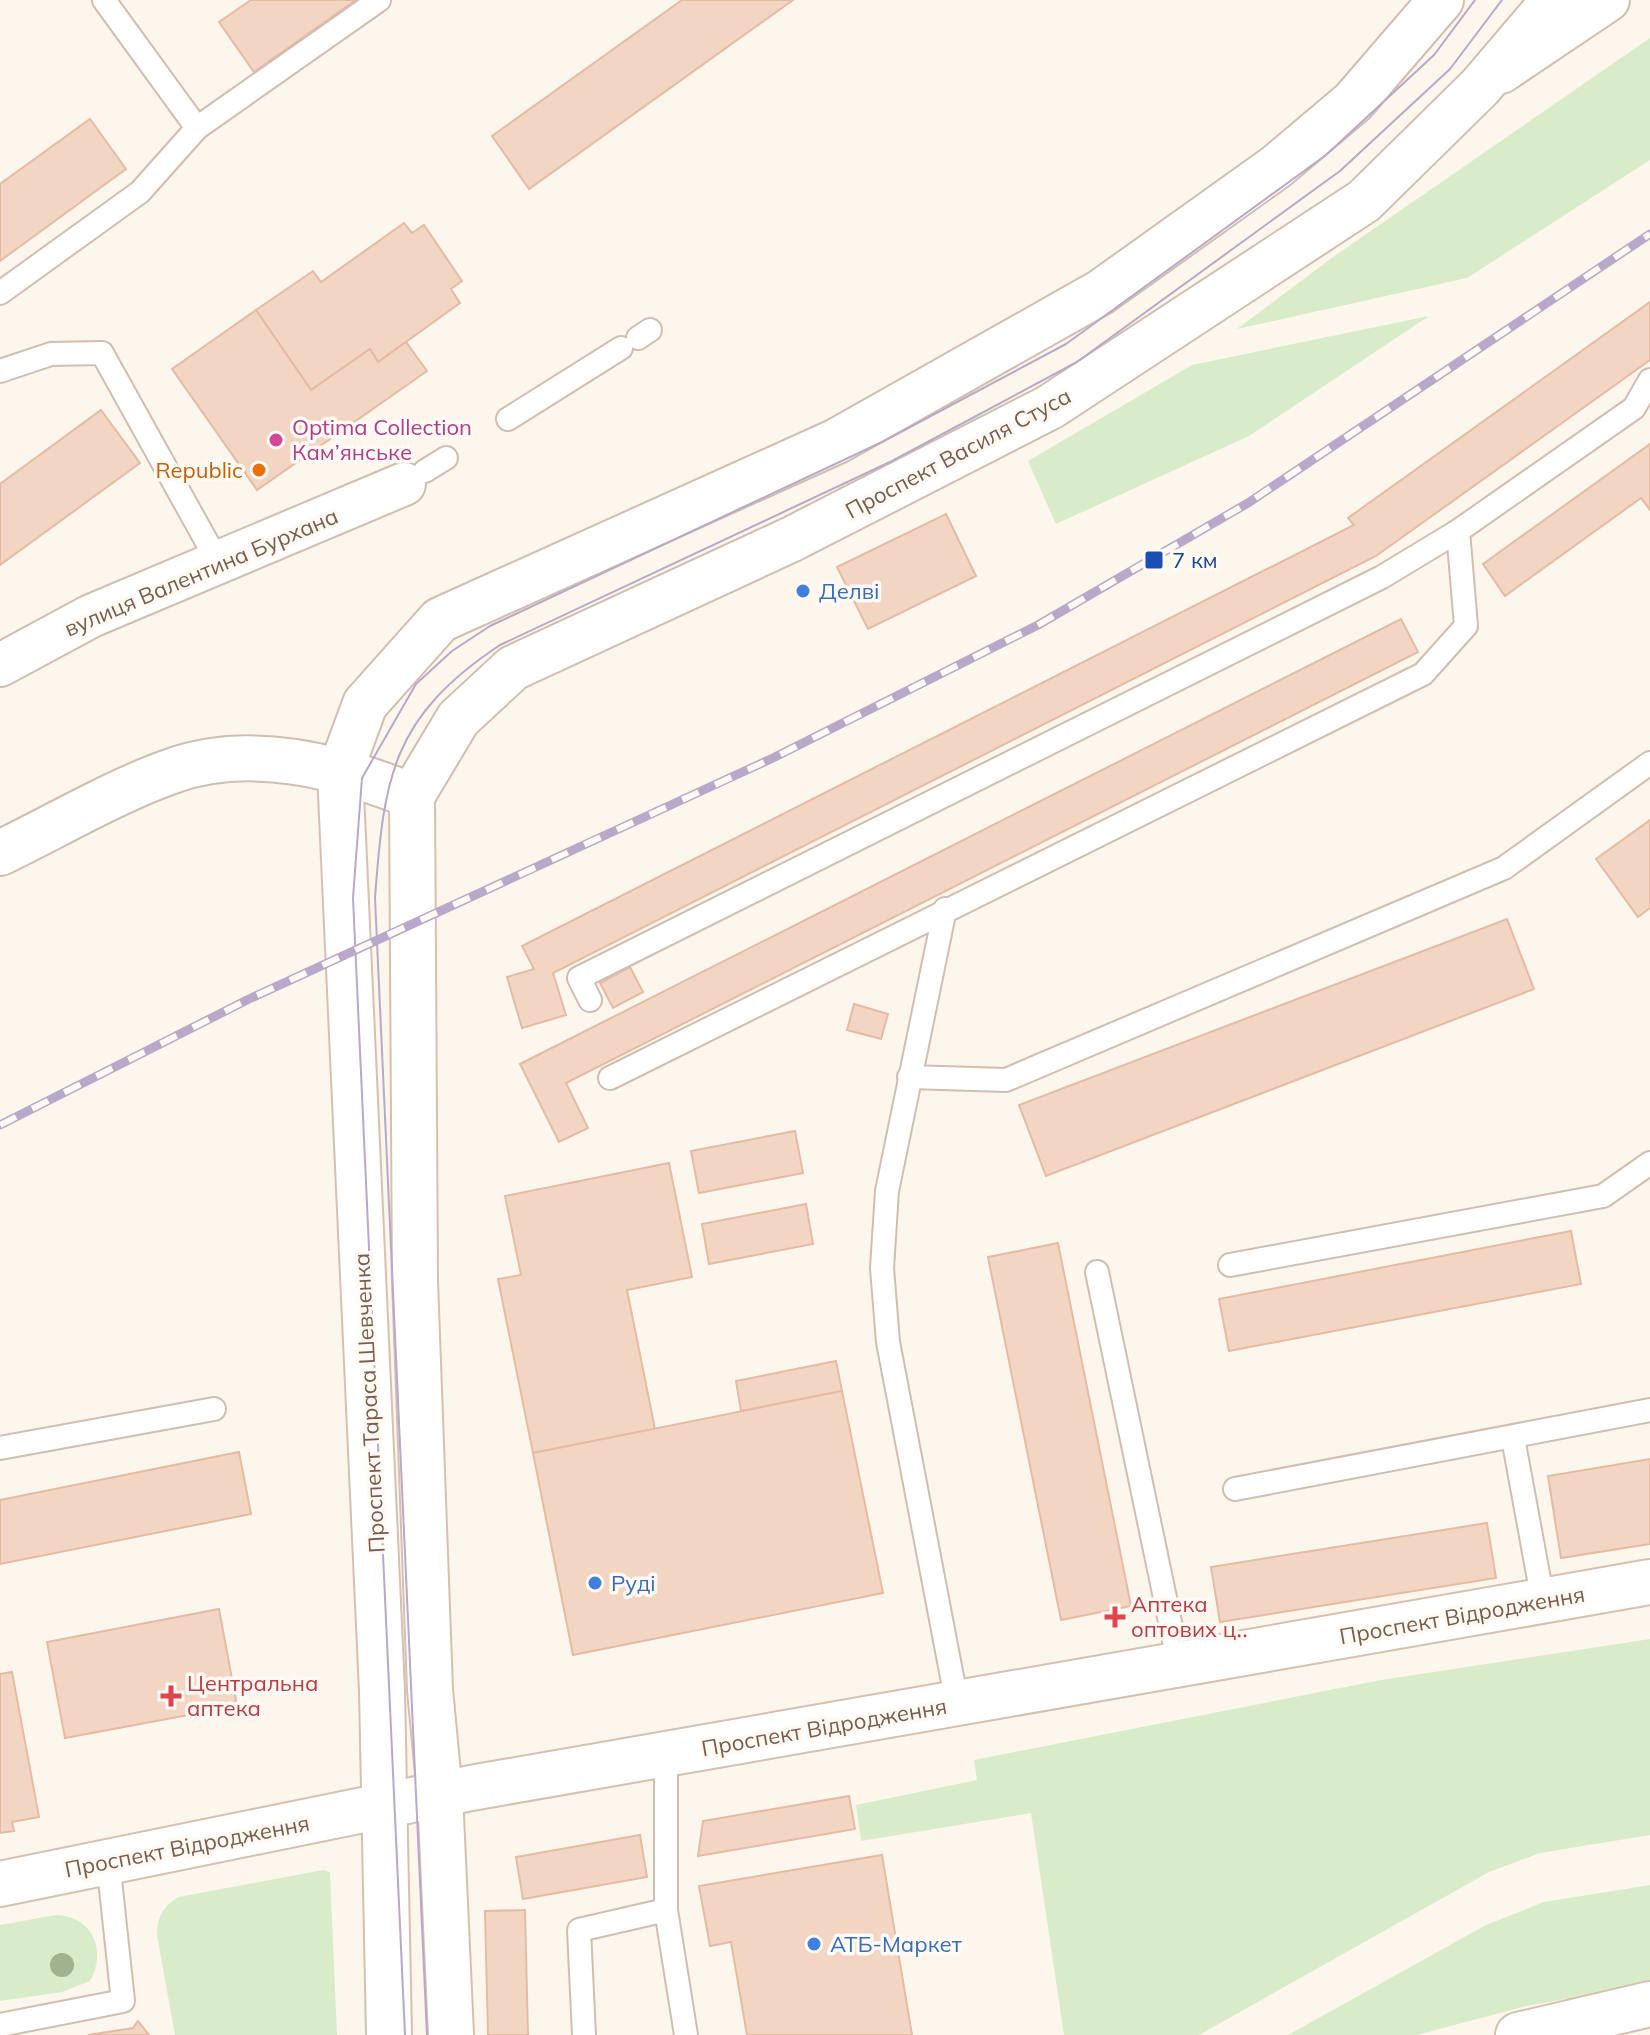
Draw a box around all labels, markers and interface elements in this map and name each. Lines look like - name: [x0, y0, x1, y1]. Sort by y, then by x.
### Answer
- street label: Проспект Василя Стуса: [840, 382, 1076, 524]
- place label: Optima Collection Кам’янське: [292, 413, 472, 466]
- marker: Optima Collection Кам’янське: [267, 431, 285, 449]
- place label: Republic: [156, 456, 243, 484]
- marker: Republic: [250, 461, 268, 479]
- street label: вулиця Валентина Бурхана: [60, 502, 342, 642]
- place label: 7 км: [1172, 546, 1218, 574]
- marker: 7 км: [1143, 549, 1165, 571]
- place label: Делві: [819, 577, 879, 605]
- marker: Делві: [794, 582, 812, 600]
- street label: Проспект Тараса Шевченка: [347, 1252, 391, 1554]
- place label: Рудi: [611, 1569, 656, 1597]
- marker: Рудi: [586, 1574, 604, 1592]
- street label: Проспект Відродження: [1337, 1580, 1587, 1650]
- place label: Аптека оптових ц‥: [1131, 1590, 1248, 1643]
- marker: Аптека оптових ц‥: [1106, 1608, 1124, 1626]
- place label: Центральна аптека: [187, 1669, 318, 1722]
- marker: Центральна аптека: [162, 1687, 180, 1705]
- street label: Проспект Відродження: [699, 1692, 949, 1762]
- street label: Проспект Відродження: [62, 1809, 312, 1883]
- place label: АТБ-Маркет: [830, 1930, 962, 1958]
- marker: АТБ-Маркет: [805, 1935, 823, 1953]

